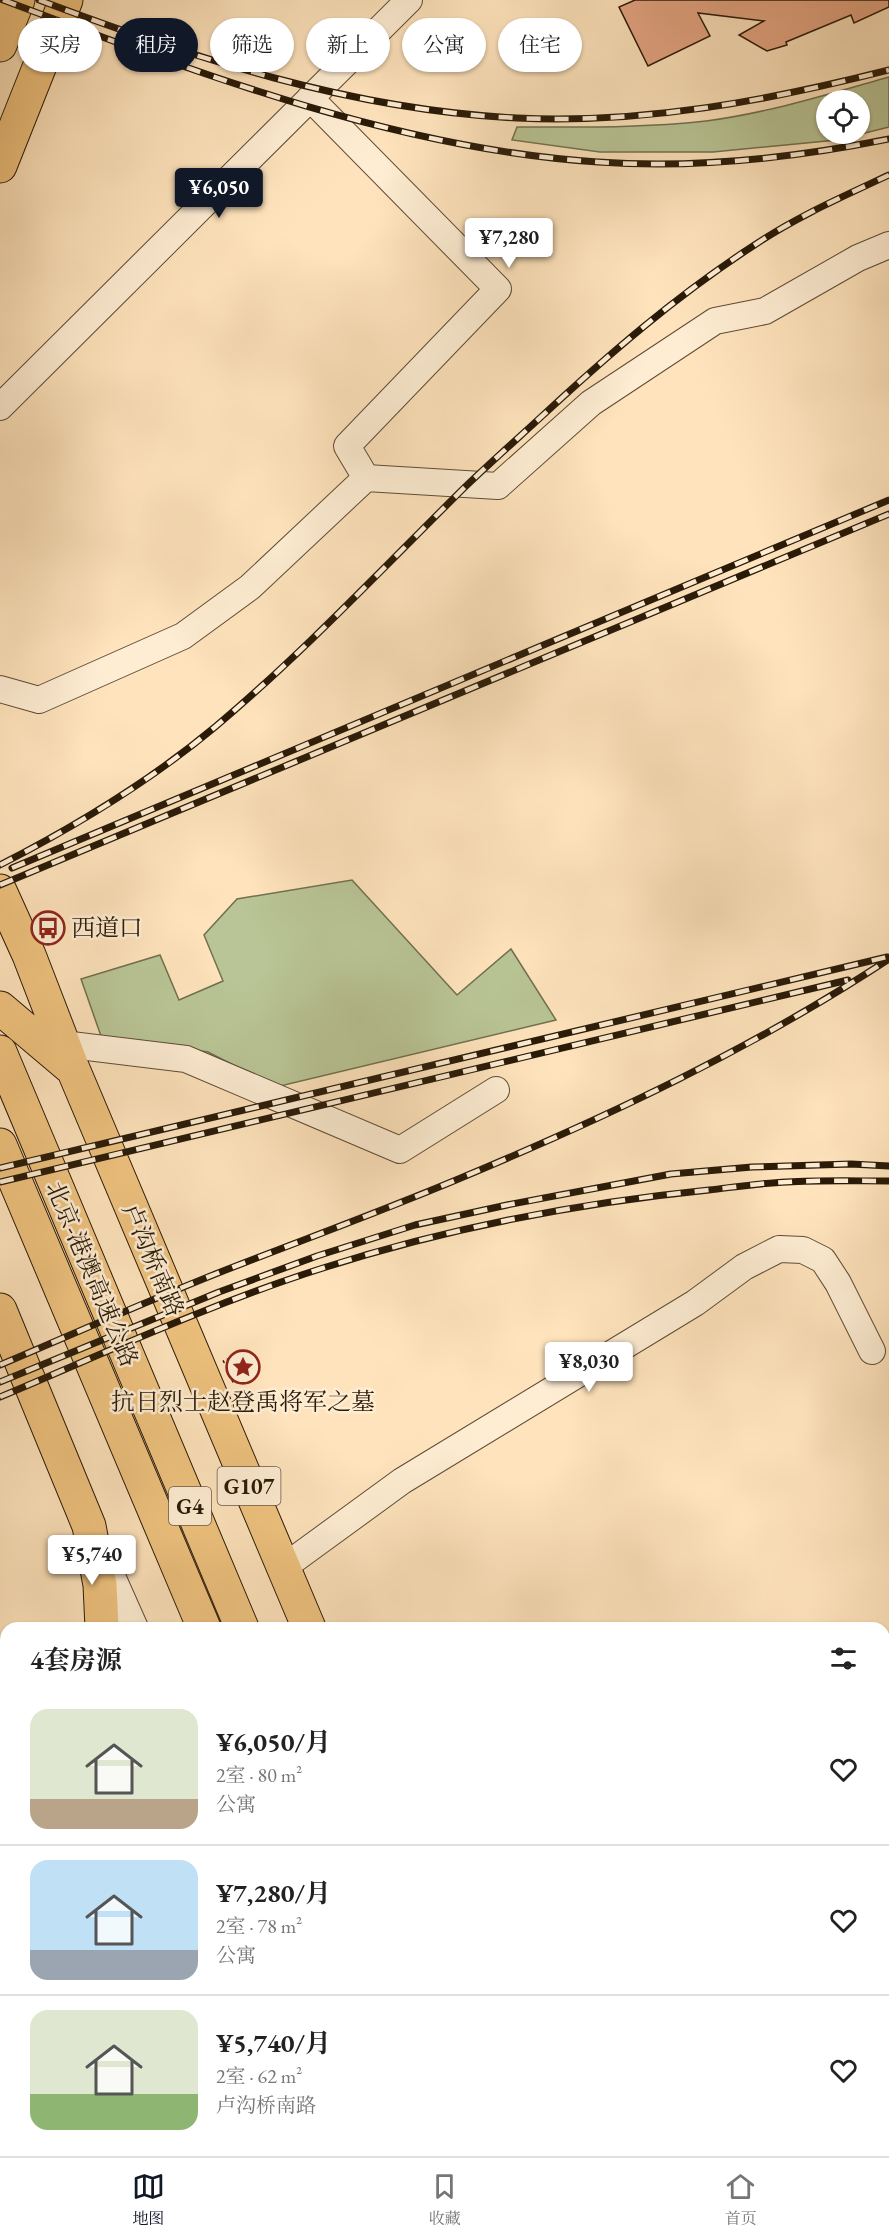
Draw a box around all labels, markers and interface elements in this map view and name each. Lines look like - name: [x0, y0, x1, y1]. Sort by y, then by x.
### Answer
- chip: 买房: [18, 18, 102, 72]
- chip: 租房: [114, 18, 198, 72]
- chip: 筛选: [210, 18, 294, 72]
- chip: 新上: [306, 18, 390, 72]
- chip: 公寓: [402, 18, 486, 72]
- chip: 住宅: [498, 18, 582, 72]
- map controls: [816, 90, 870, 144]
- button: locate: [816, 90, 870, 144]
- pin: ¥6,050: [170, 168, 268, 219]
- text: ¥6,050: [189, 174, 249, 200]
- pin: ¥7,280: [460, 218, 558, 269]
- text: ¥7,280: [479, 224, 539, 250]
- bus stop icon: 西道口: [30, 910, 66, 946]
- place label: 西道口: [71, 912, 143, 943]
- street label: 北京-港澳高速公路: [39, 1176, 146, 1371]
- street label: 卢沟桥南路: [116, 1199, 191, 1321]
- pin: ¥8,030: [540, 1342, 638, 1393]
- text: ¥8,030: [559, 1348, 619, 1374]
- place icon: 抗日烈士赵登禹将军之墓: [225, 1349, 261, 1385]
- place label: 抗日烈士赵登禹将军之墓: [111, 1386, 375, 1417]
- road number: G107: [218, 1467, 280, 1505]
- road number: G4: [169, 1487, 211, 1525]
- pin: ¥5,740: [43, 1535, 141, 1586]
- text: ¥5,740: [62, 1541, 122, 1567]
- icon: filters: [827, 1642, 860, 1675]
- text: 4套房源: [30, 1643, 122, 1677]
- text: ¥6,050/月: [216, 1725, 331, 1759]
- icon: home: [78, 1733, 150, 1805]
- icon: heart: [827, 1753, 860, 1786]
- text: 2室 · 80 m²: [216, 1762, 302, 1788]
- text: 公寓: [216, 1791, 256, 1817]
- text: ¥7,280/月: [216, 1876, 331, 1910]
- icon: home: [78, 1884, 150, 1956]
- icon: heart: [827, 1904, 860, 1937]
- text: 2室 · 78 m²: [216, 1913, 302, 1939]
- text: 公寓: [216, 1942, 256, 1968]
- text: ¥5,740/月: [216, 2026, 331, 2060]
- icon: home: [78, 2034, 150, 2106]
- icon: heart: [827, 2054, 860, 2087]
- text: 2室 · 62 m²: [216, 2063, 302, 2089]
- text: 卢沟桥南路: [216, 2092, 316, 2118]
- tab: 地图: [132, 2170, 165, 2229]
- tab: 收藏: [428, 2170, 461, 2229]
- tab: 首页: [724, 2170, 757, 2229]

